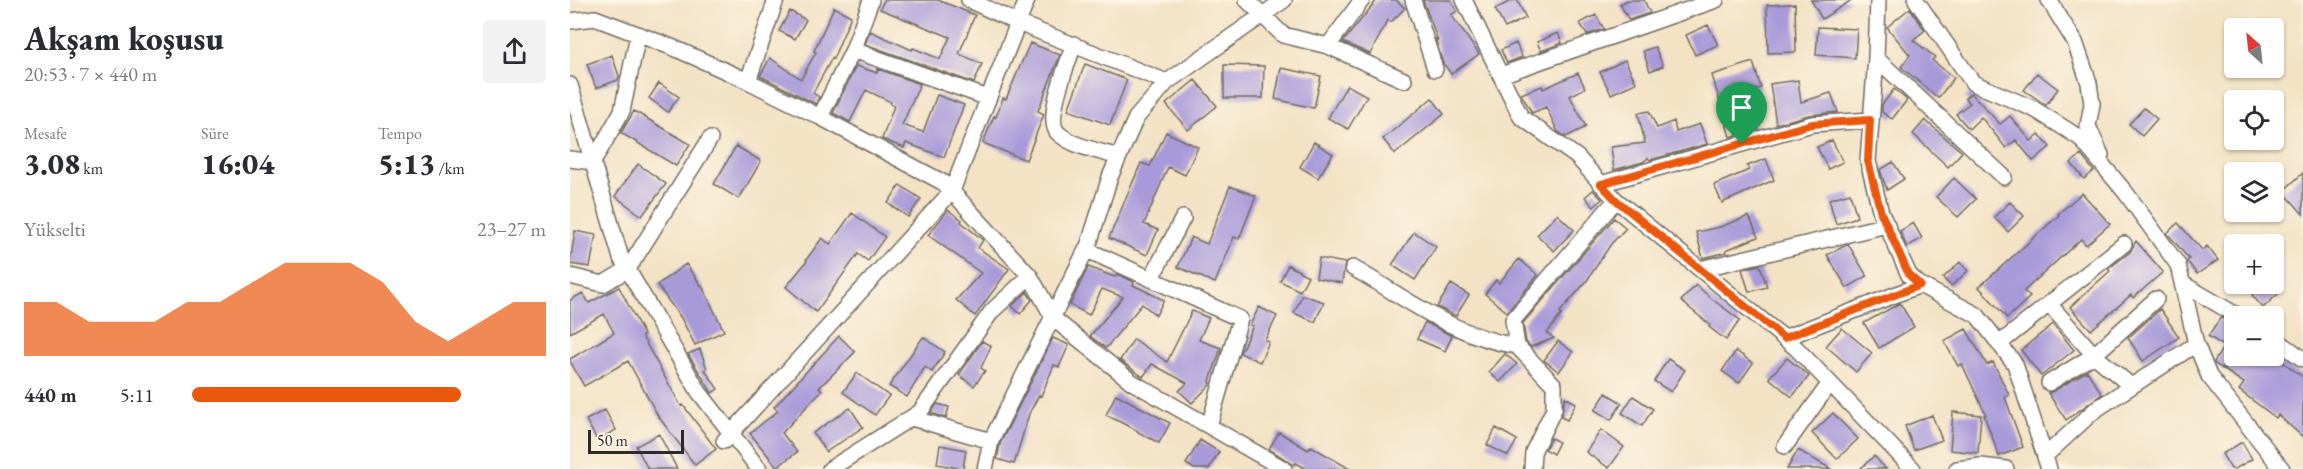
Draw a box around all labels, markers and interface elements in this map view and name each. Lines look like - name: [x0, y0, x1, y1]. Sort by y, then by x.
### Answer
- text: Akşam koşusu: [24, 17, 224, 60]
- north arrow: [2224, 18, 2284, 78]
- map controls: [2224, 18, 2284, 366]
- button: share: [483, 20, 546, 83]
- text: 20:53 · 7 × 440 m: [24, 61, 157, 87]
- pin: [1716, 82, 1767, 144]
- button: locate: [2224, 90, 2284, 150]
- icon: arrive: [1725, 91, 1758, 124]
- text: Mesafe: [24, 123, 67, 144]
- text: Süre: [201, 123, 228, 144]
- text: Tempo: [378, 123, 422, 144]
- text: 3.08: [24, 144, 80, 183]
- text: 16:04: [201, 144, 274, 183]
- text: 5:13: [378, 144, 435, 183]
- text: km: [80, 158, 103, 179]
- text: /km: [435, 158, 465, 179]
- button: layers: [2224, 162, 2284, 222]
- text: Yükselti: [24, 216, 86, 242]
- text: 23–27 m: [477, 216, 546, 242]
- button: +: [2224, 234, 2284, 294]
- button: −: [2224, 306, 2284, 366]
- text: 440 m: [24, 382, 77, 408]
- text: 5:11: [120, 382, 154, 408]
- scale bar: [588, 427, 684, 454]
- text: 50 m: [597, 430, 628, 451]

